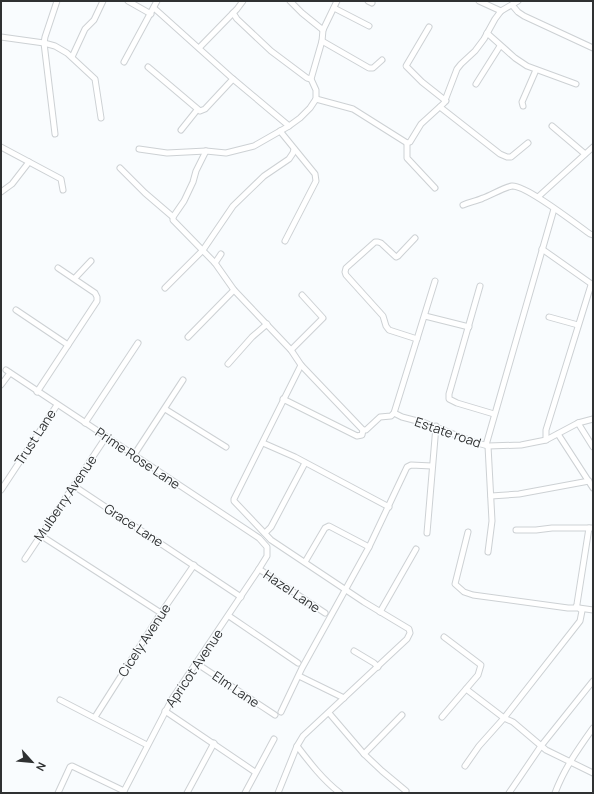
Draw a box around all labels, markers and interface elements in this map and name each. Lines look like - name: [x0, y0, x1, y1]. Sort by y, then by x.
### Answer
- street label: Trust Lane: [10, 405, 60, 468]
- street label: Estate road: [412, 412, 484, 452]
- street label: Prime Rose Lane: [92, 423, 184, 493]
- street label: Mulberry Avenue: [30, 451, 101, 545]
- street label: Grace Lane: [101, 499, 167, 551]
- street label: Hazel Lane: [260, 565, 324, 617]
- street label: Cicely Avenue: [114, 600, 175, 680]
- street label: Apricot Avenue: [161, 625, 227, 711]
- street label: Elm Lane: [209, 667, 263, 712]
- north arrow: [12, 742, 52, 782]
- text: N: [33, 760, 50, 774]

